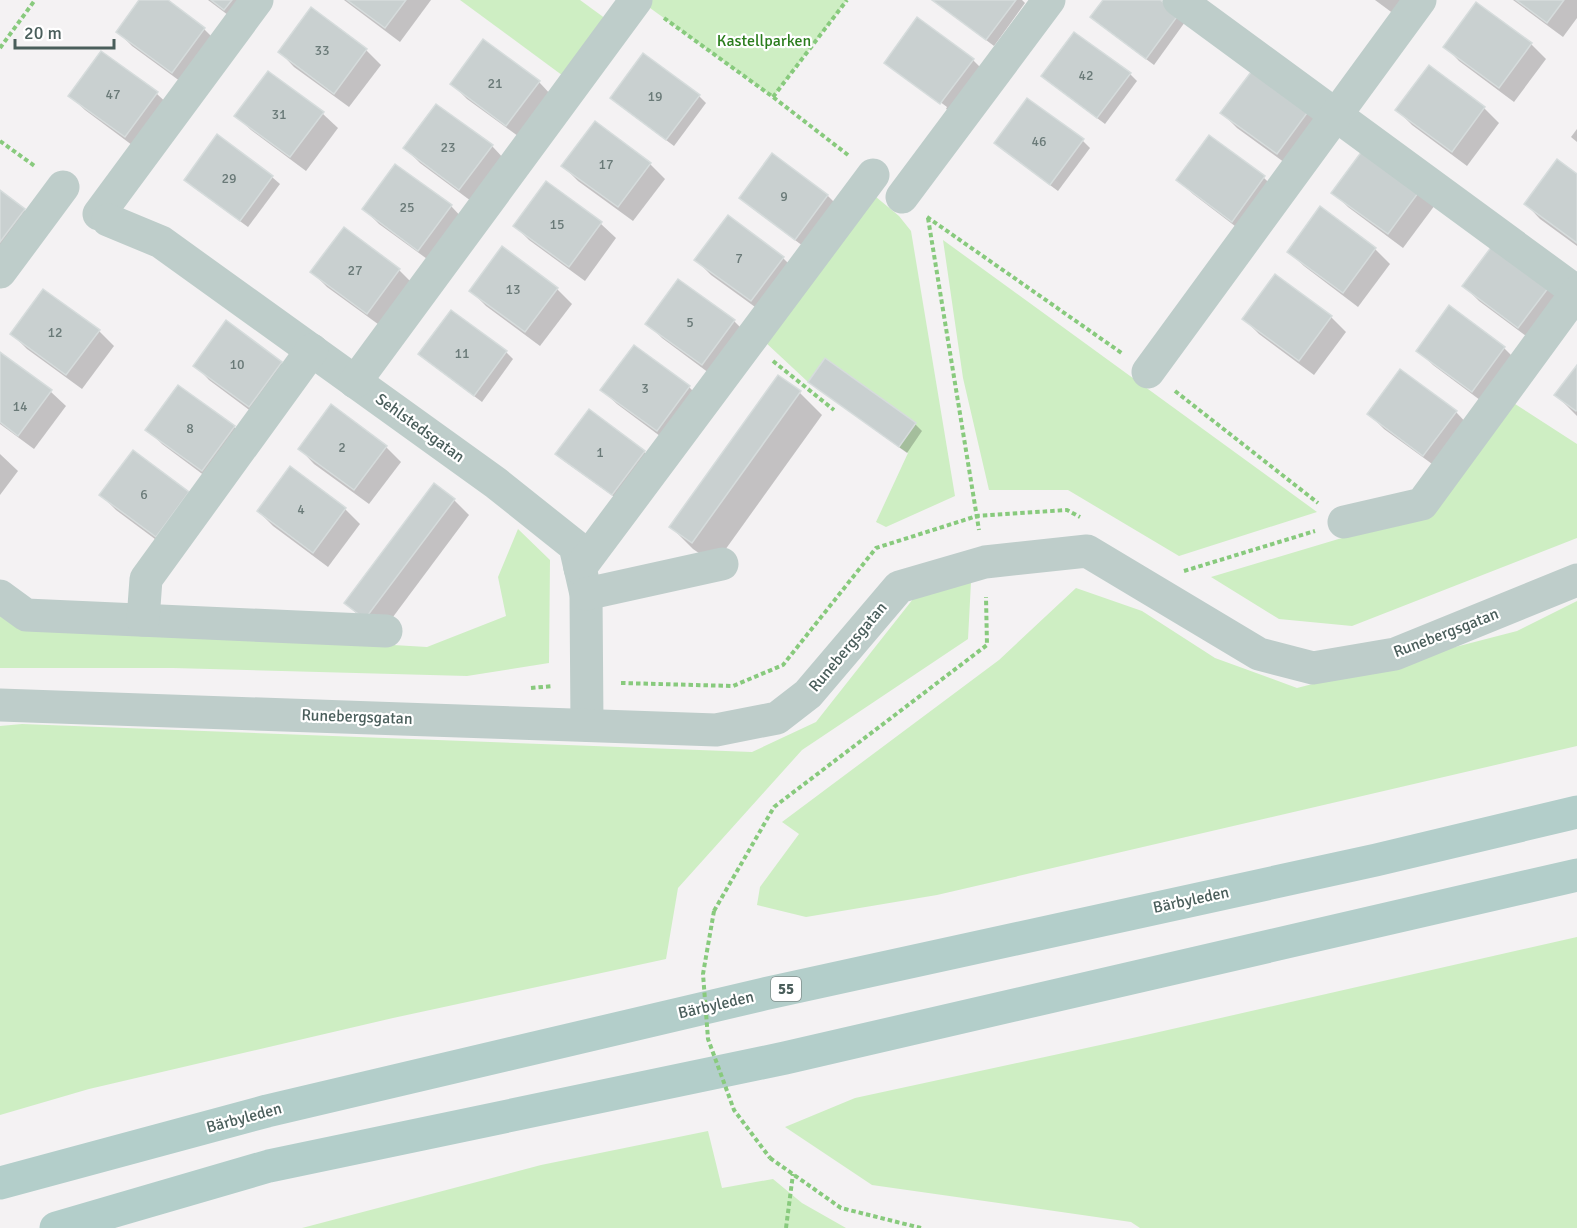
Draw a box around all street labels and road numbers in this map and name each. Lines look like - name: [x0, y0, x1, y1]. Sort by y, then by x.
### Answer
- street label: Sehlstedsgatan: [372, 389, 468, 467]
- street label: Runebergsgatan: [805, 598, 891, 696]
- street label: Runebergsgatan: [1391, 604, 1501, 662]
- street label: Runebergsgatan: [301, 705, 413, 729]
- street label: Bärbyleden: [1151, 882, 1231, 918]
- road number: 55: [771, 977, 801, 1001]
- street label: Bärbyleden: [676, 987, 756, 1023]
- street label: Bärbyleden: [204, 1098, 284, 1138]

